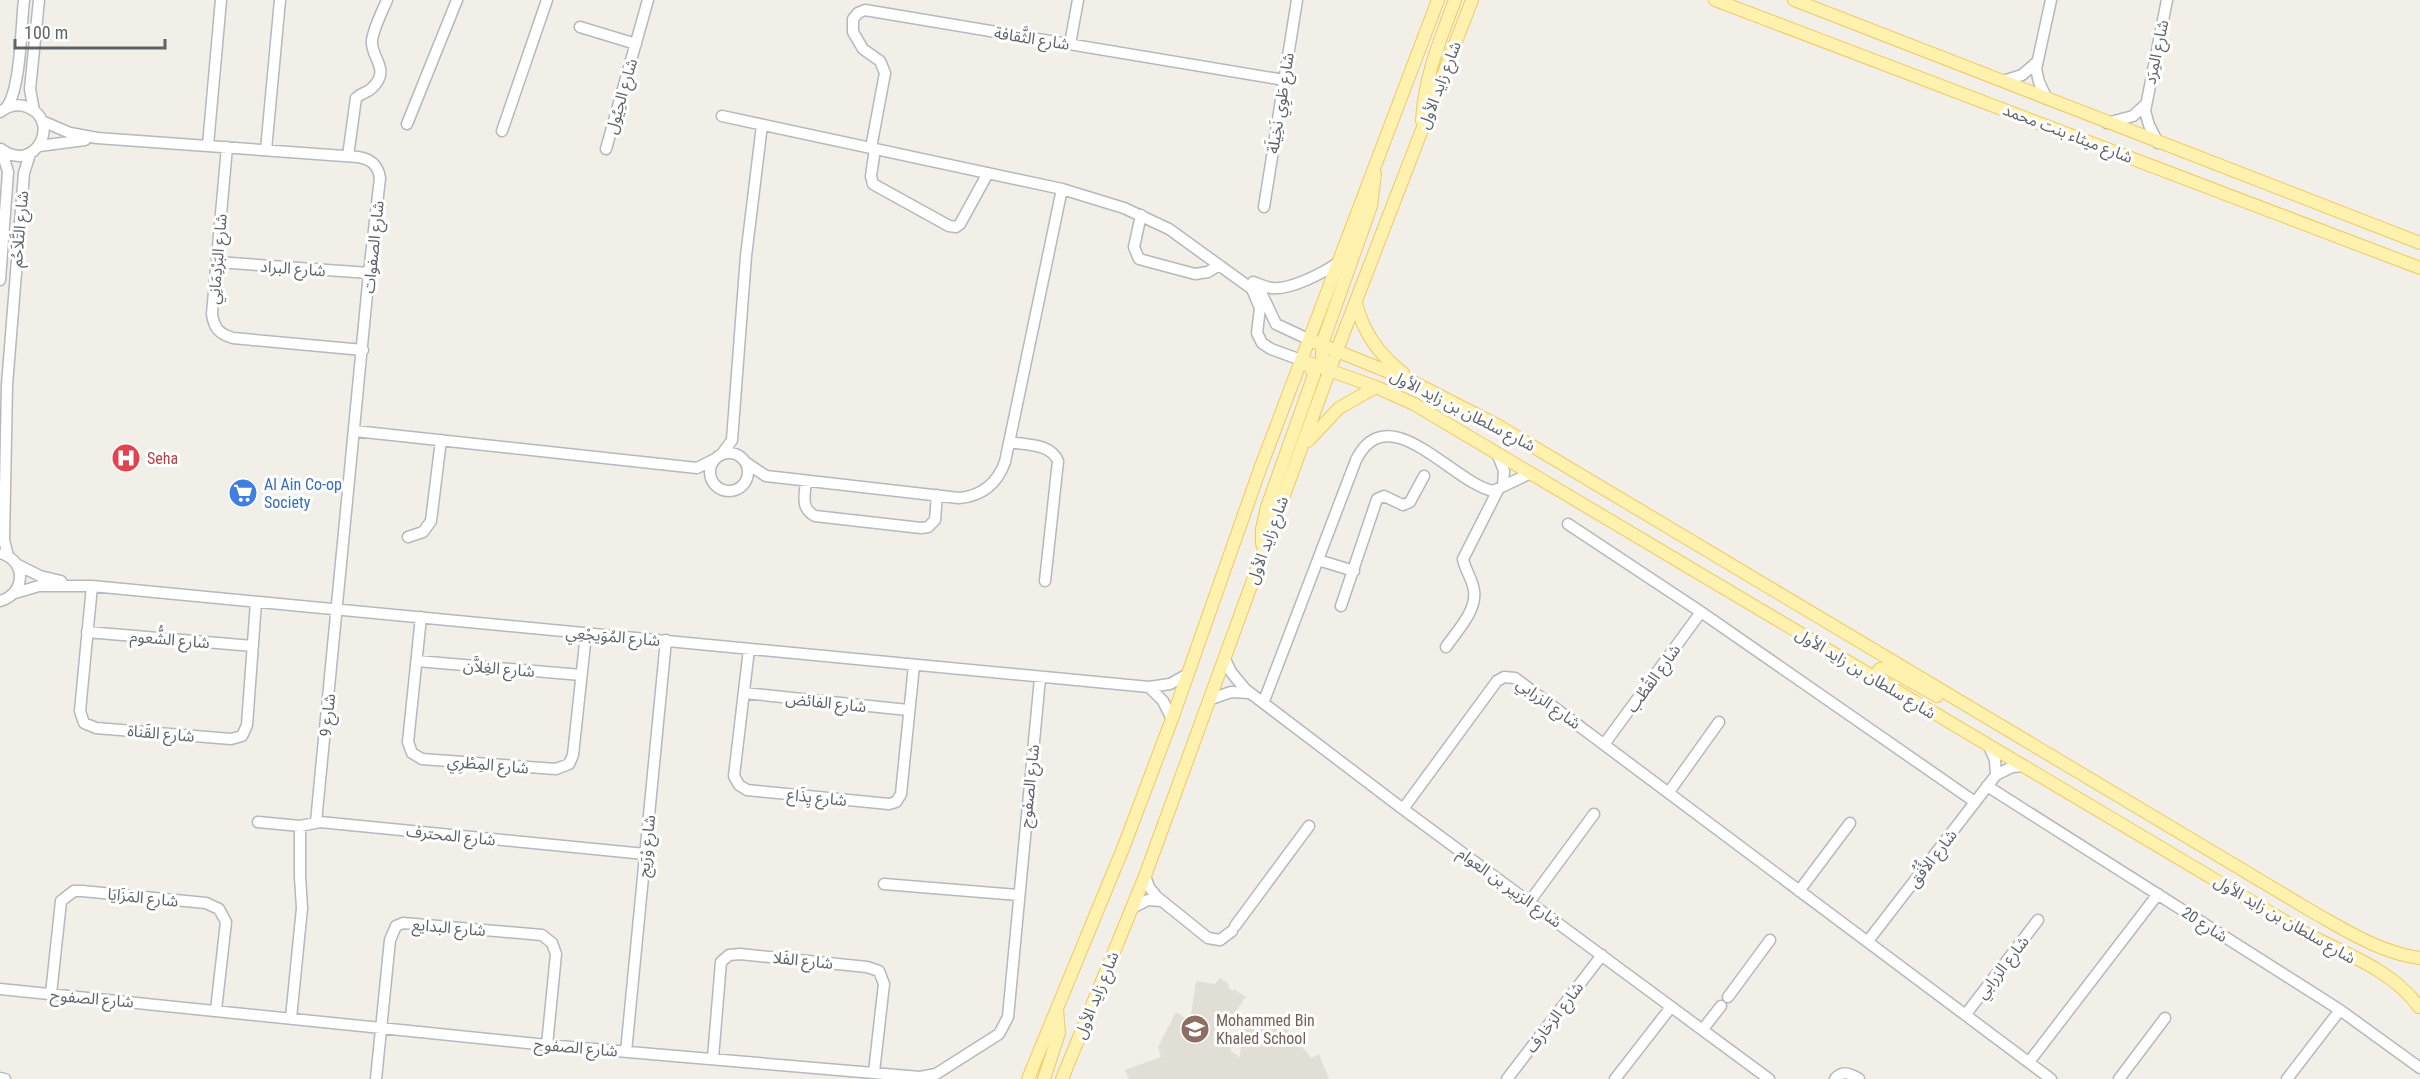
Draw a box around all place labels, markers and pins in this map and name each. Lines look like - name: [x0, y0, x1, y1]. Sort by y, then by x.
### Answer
- hospital icon: Seha: [110, 442, 142, 474]
- place label: Seha: [147, 449, 178, 468]
- place label: Al Ain Co-op Society: [264, 475, 342, 512]
- supermarket icon: Al Ain Co-op Society: [227, 477, 259, 509]
- place label: Mohammed Bin Khaled School: [1216, 1011, 1315, 1048]
- school or university icon: Mohammed Bin Khaled School: [1179, 1013, 1211, 1045]

